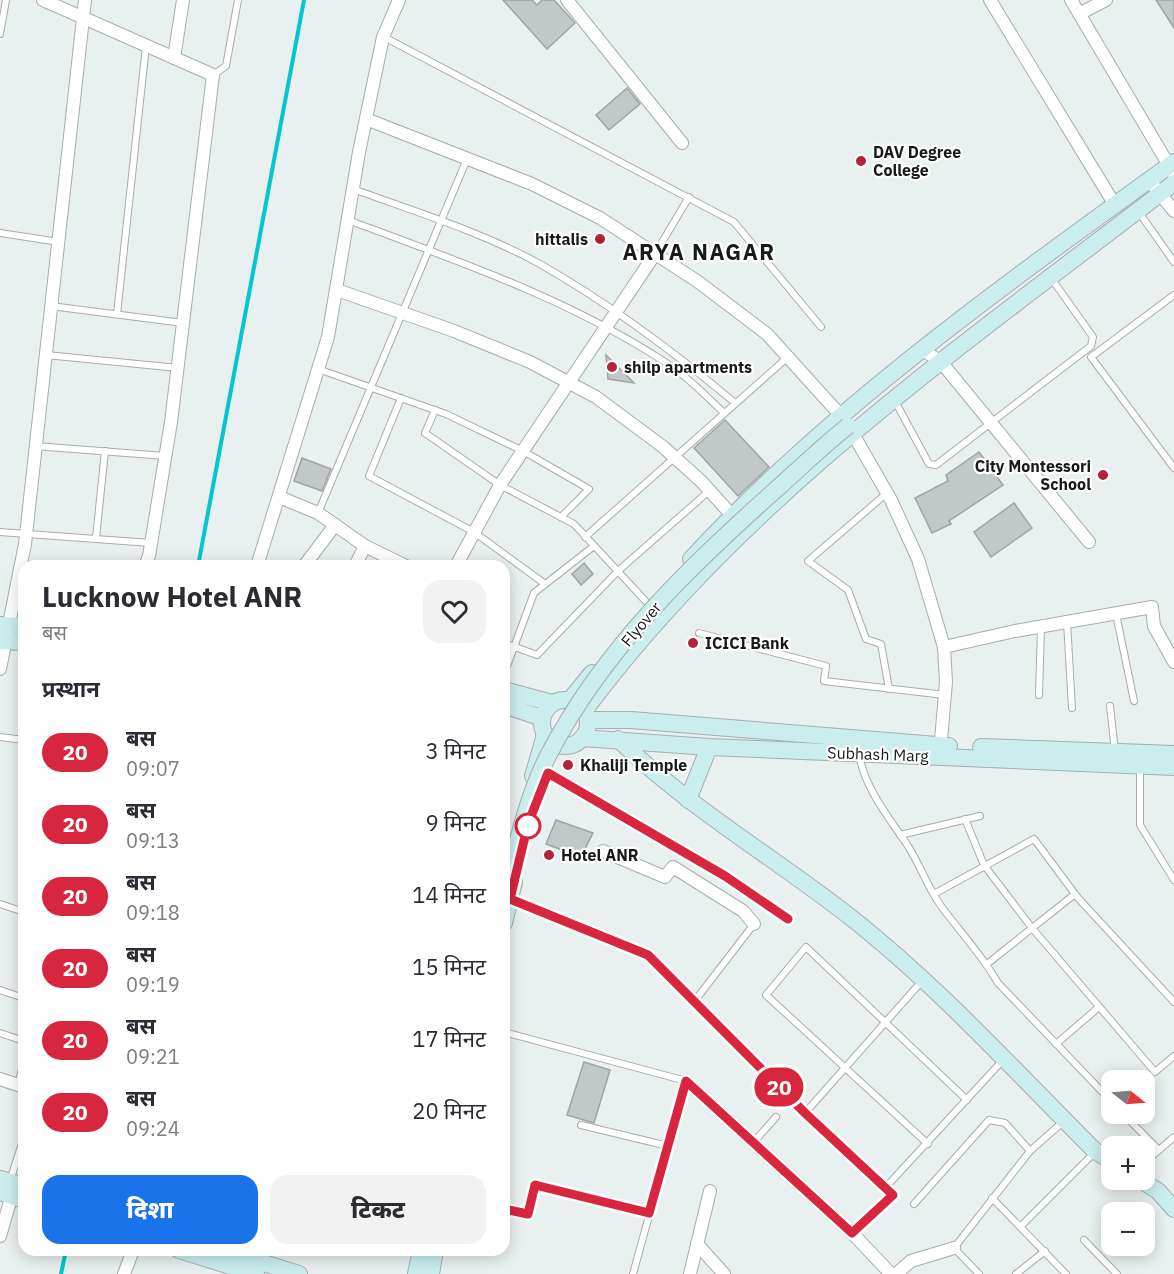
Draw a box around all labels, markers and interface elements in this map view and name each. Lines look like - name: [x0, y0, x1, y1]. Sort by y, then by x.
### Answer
- place label: DAV Degree College: [873, 142, 961, 180]
- marker: DAV Degree College: [854, 154, 868, 168]
- place label: hittalis: [535, 229, 588, 249]
- marker: hittalis: [593, 232, 607, 246]
- district label: ARYA NAGAR: [622, 237, 776, 266]
- place label: shilp apartments: [624, 357, 752, 377]
- marker: shilp apartments: [605, 360, 619, 374]
- place label: City Montessori School: [975, 456, 1091, 494]
- marker: City Montessori School: [1096, 468, 1110, 482]
- text: Lucknow Hotel ANR: [42, 578, 302, 615]
- button: heart: [423, 580, 486, 643]
- street label: Flyover: [617, 597, 666, 650]
- text: बस: [42, 619, 67, 646]
- place label: ICICI Bank: [705, 633, 790, 653]
- marker: ICICI Bank: [686, 636, 700, 650]
- text: प्रस्थान: [42, 674, 100, 703]
- text: बस: [126, 723, 156, 752]
- text: 3 मिनट: [425, 736, 486, 765]
- text: 20: [62, 738, 88, 766]
- street label: Subhash Marg: [827, 742, 930, 766]
- text: 09:07: [126, 755, 180, 782]
- place label: Khaliji Temple: [580, 755, 687, 775]
- marker: Khaliji Temple: [561, 758, 575, 772]
- text: बस: [126, 795, 156, 824]
- text: 9 मिनट: [425, 808, 486, 837]
- text: 20: [62, 810, 88, 838]
- unlabelled marker: [515, 813, 541, 839]
- text: 09:13: [126, 827, 180, 854]
- place label: Hotel ANR: [561, 845, 639, 865]
- marker: Hotel ANR: [542, 848, 556, 862]
- text: बस: [126, 867, 156, 896]
- text: 14 मिनट: [412, 880, 486, 909]
- text: 20: [62, 882, 88, 910]
- text: 09:18: [126, 899, 180, 926]
- text: बस: [126, 939, 156, 968]
- text: 15 मिनट: [412, 952, 486, 981]
- text: 20: [62, 954, 88, 982]
- text: 09:19: [126, 971, 180, 998]
- text: बस: [126, 1011, 156, 1040]
- text: 17 मिनट: [412, 1024, 486, 1053]
- text: 20: [62, 1026, 88, 1054]
- text: 09:21: [126, 1043, 180, 1070]
- line badge: 20: [752, 1068, 806, 1106]
- north arrow: [1101, 1070, 1155, 1124]
- map controls: [1101, 1070, 1155, 1256]
- text: 20: [766, 1073, 792, 1101]
- text: बस: [126, 1083, 156, 1112]
- text: 20 मिनट: [412, 1096, 486, 1125]
- text: 20: [62, 1098, 88, 1126]
- text: 09:24: [126, 1115, 180, 1142]
- button: +: [1101, 1136, 1155, 1190]
- button: दिशा: [42, 1175, 258, 1244]
- button: टिकट: [270, 1175, 486, 1244]
- button: −: [1101, 1202, 1155, 1256]

